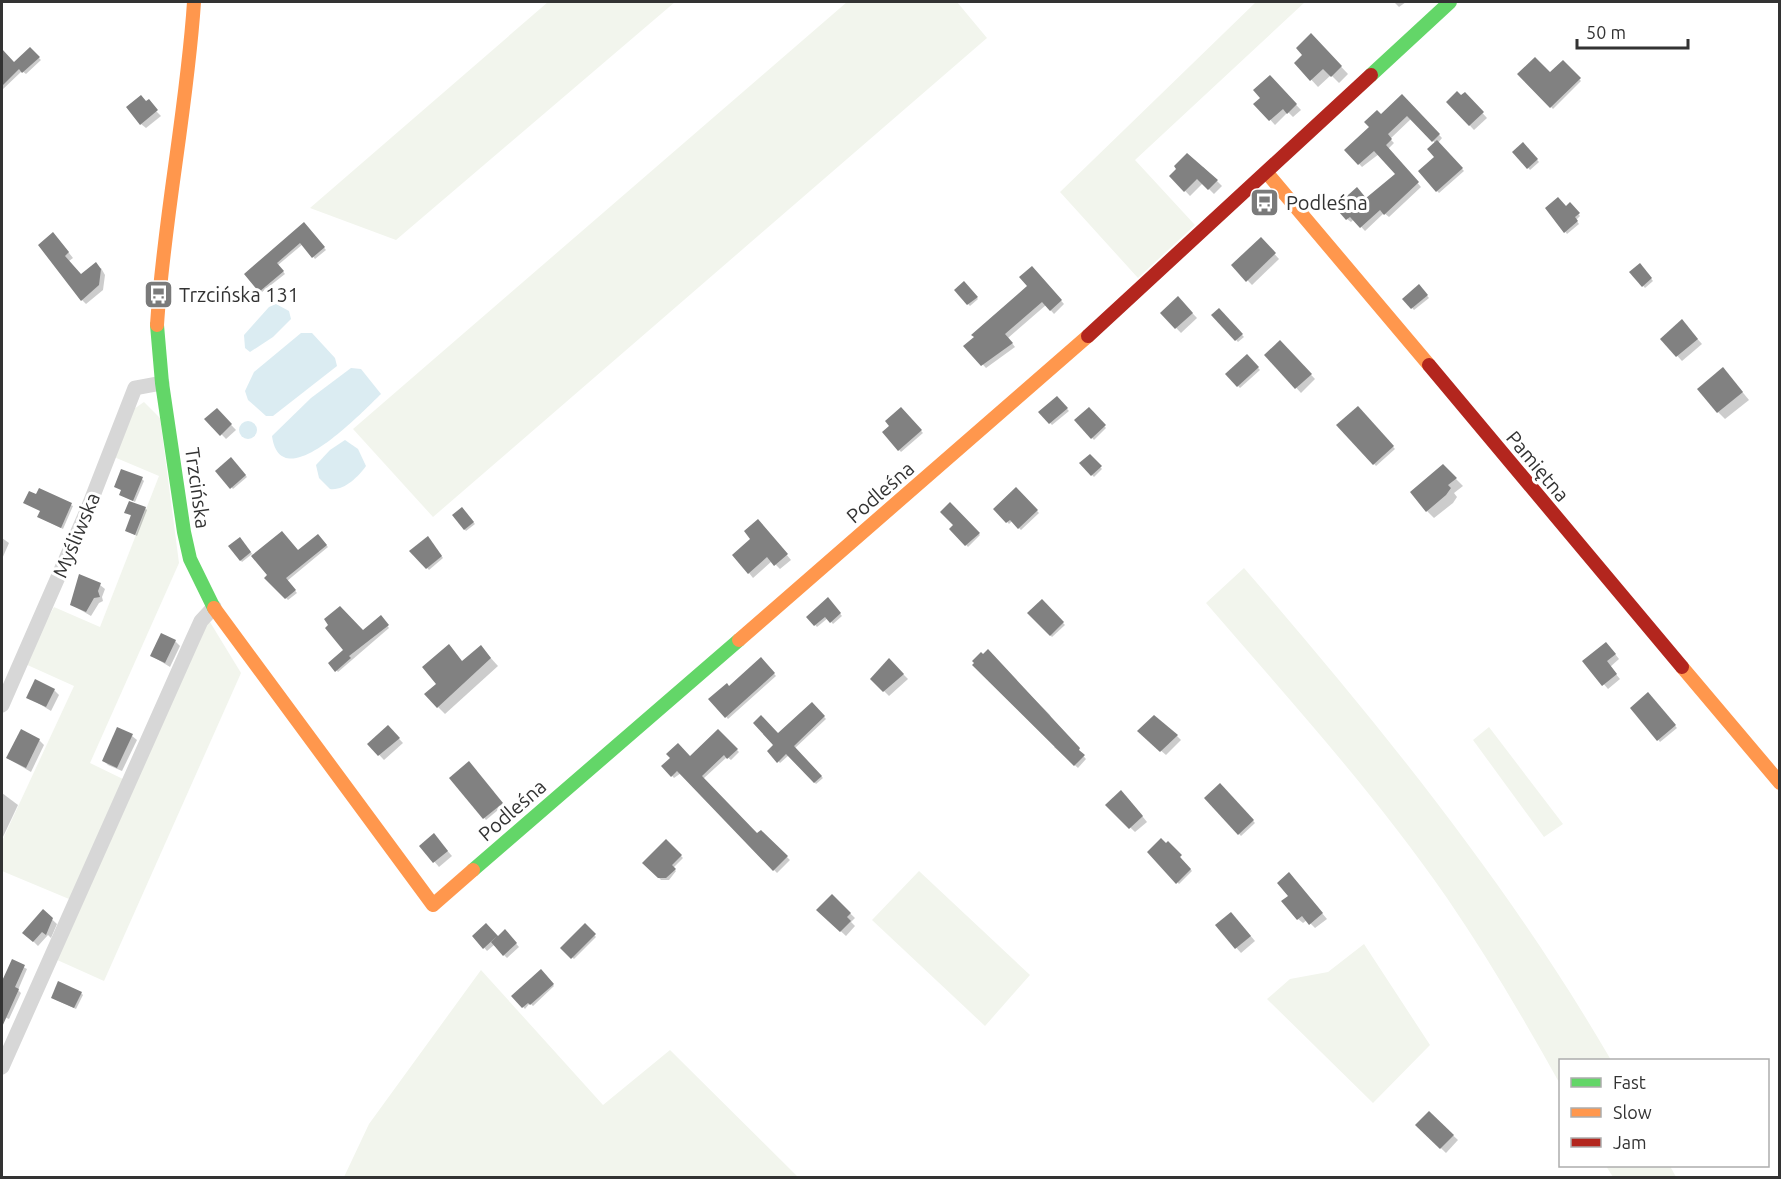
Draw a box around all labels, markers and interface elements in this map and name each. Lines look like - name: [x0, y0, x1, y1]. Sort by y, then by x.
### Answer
- scale bar: [1577, 12, 1688, 50]
- text: 50 m: [1586, 22, 1626, 42]
- bus stop icon: Podleśna: [1249, 186, 1281, 218]
- place label: Podleśna: [1286, 191, 1368, 214]
- bus stop icon: Trzcińska 131: [142, 278, 174, 310]
- place label: Trzcińska 131: [179, 283, 299, 306]
- street label: Pamiętna: [1502, 426, 1574, 506]
- street label: Trzcińska: [181, 446, 215, 530]
- street label: Podleśna: [842, 456, 918, 528]
- street label: Myśliwska: [48, 489, 104, 581]
- street label: Podleśna: [474, 774, 550, 846]
- legend: [1559, 1059, 1769, 1167]
- text: Fast: [1613, 1072, 1646, 1092]
- text: Slow: [1613, 1102, 1652, 1122]
- text: Jam: [1613, 1132, 1647, 1152]

